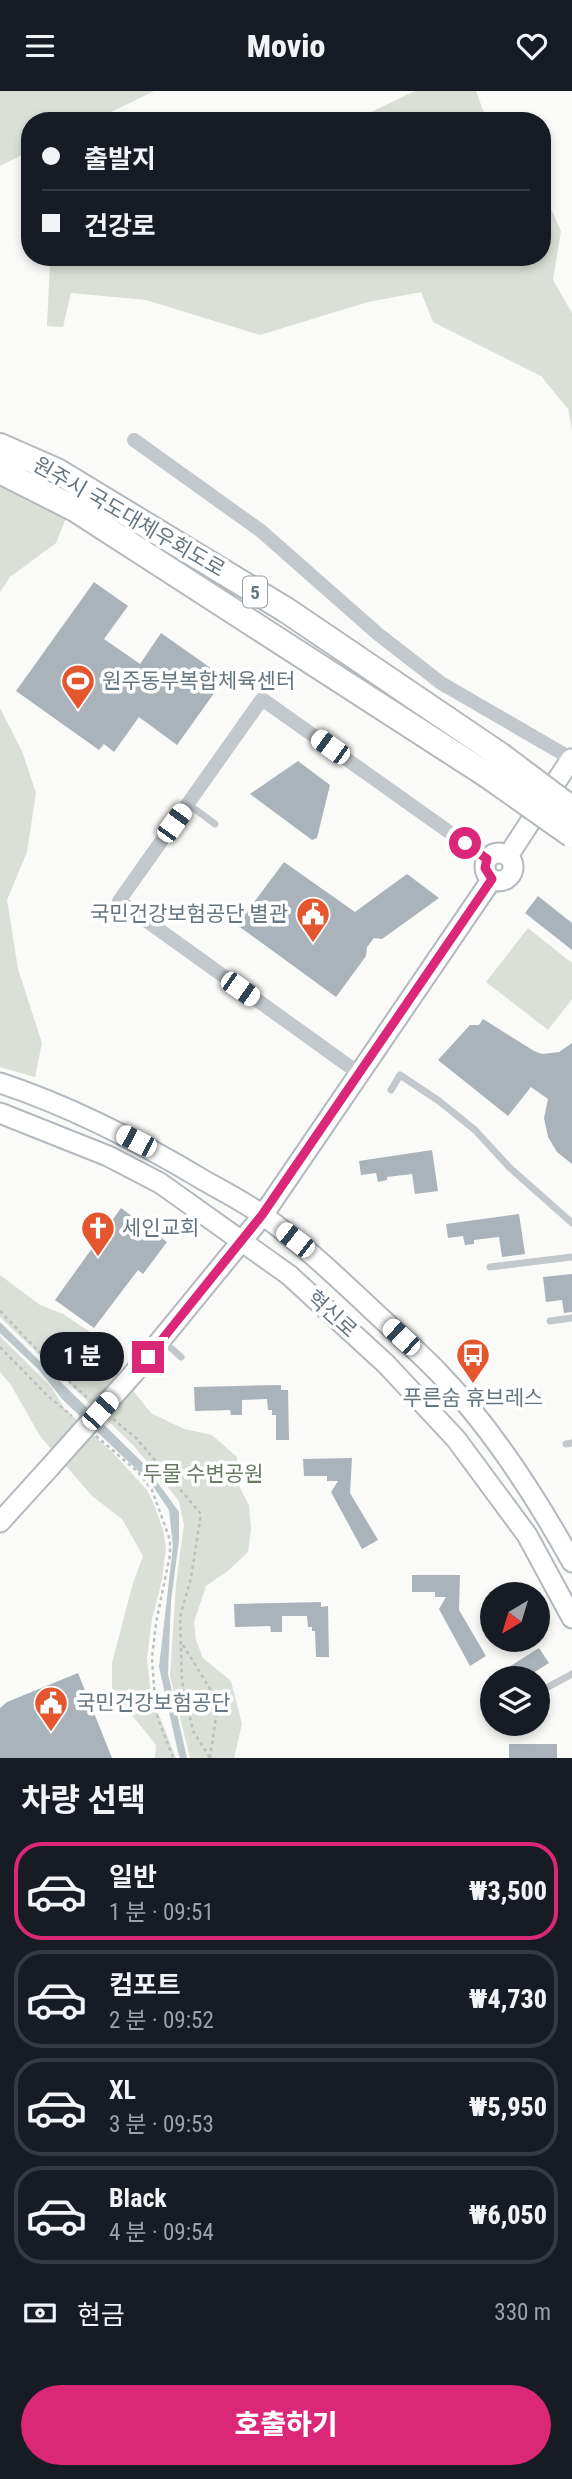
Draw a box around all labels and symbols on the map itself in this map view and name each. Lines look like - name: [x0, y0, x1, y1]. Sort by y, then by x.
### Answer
- street label: 원주시 국도대체우회도로: [29, 452, 229, 582]
- road number: 5: [243, 577, 267, 607]
- sports icon: 원주동부복합체육센터: [59, 662, 97, 711]
- place label: 원주동부복합체육센터: [102, 669, 295, 693]
- car: [307, 726, 354, 768]
- car: [154, 800, 195, 846]
- route start: [449, 827, 481, 859]
- public building icon: 국민건강보험공단 별관: [294, 895, 332, 944]
- place label: 국민건강보험공단 별관: [90, 902, 288, 926]
- car: [217, 968, 264, 1010]
- car: [113, 1122, 160, 1160]
- church icon: 세인교회: [79, 1209, 117, 1258]
- place label: 세인교회: [122, 1216, 199, 1240]
- car: [272, 1219, 319, 1261]
- street label: 혁신로: [302, 1286, 362, 1342]
- car: [379, 1315, 424, 1359]
- callout: 1 분: [40, 1333, 124, 1381]
- bus stop icon: 푸른숨 휴브레스: [454, 1336, 492, 1385]
- route end: [132, 1341, 164, 1373]
- place label: 푸른숨 휴브레스: [403, 1386, 543, 1410]
- car: [79, 1388, 122, 1434]
- park label: 두물 수변공원: [143, 1462, 263, 1486]
- north arrow: [480, 1582, 550, 1652]
- public building icon: 국민건강보험공단: [32, 1684, 70, 1733]
- place label: 국민건강보험공단: [76, 1691, 231, 1715]

